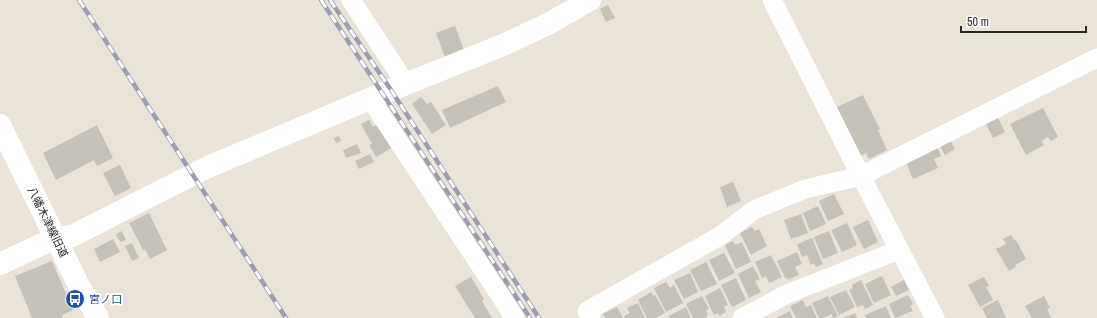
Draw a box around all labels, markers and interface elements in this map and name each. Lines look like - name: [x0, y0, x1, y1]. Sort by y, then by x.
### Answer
- scale bar: [961, 8, 1086, 34]
- text: 50 m: [967, 14, 989, 30]
- street label: 八幡木津線旧道: [25, 184, 71, 260]
- bus stop icon: 宮ノ口: [64, 288, 86, 310]
- place label: 宮ノ口: [89, 292, 122, 306]

